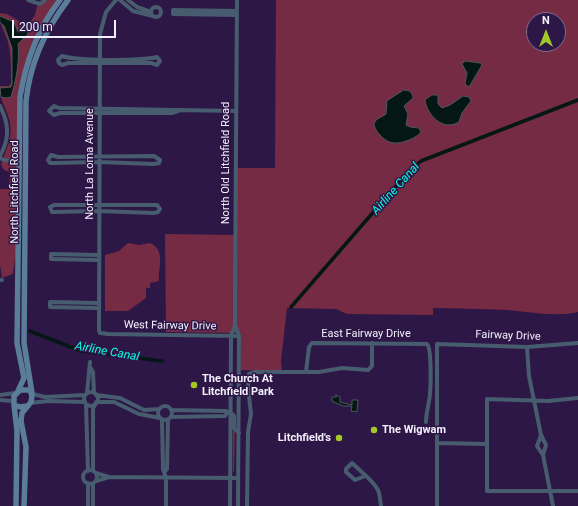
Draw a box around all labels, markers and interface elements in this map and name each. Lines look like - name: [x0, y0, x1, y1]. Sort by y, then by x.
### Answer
- scale bar: [14, 12, 118, 38]
- north arrow: [526, 12, 566, 52]
- text: N: [542, 14, 550, 27]
- text: 200 m: [19, 20, 53, 34]
- street label: North Old Litchfield Road: [219, 102, 233, 224]
- street label: North La Loma Avenue: [83, 108, 97, 220]
- street label: North Litchfield Road: [8, 140, 22, 244]
- water label: Airline Canal: [369, 160, 423, 218]
- street label: West Fairway Drive: [124, 319, 216, 333]
- street label: East Fairway Drive: [321, 327, 411, 341]
- street label: Fairway Drive: [475, 328, 541, 344]
- water label: Airline Canal: [74, 339, 140, 365]
- place label: The Church At Litchfield Park: [202, 372, 274, 398]
- marker: The Church At Litchfield Park: [189, 380, 199, 390]
- place label: The Wigwam: [382, 423, 446, 437]
- marker: The Wigwam: [369, 425, 379, 435]
- place label: Litchfield's: [278, 431, 331, 445]
- marker: Litchfield's: [334, 433, 344, 443]

